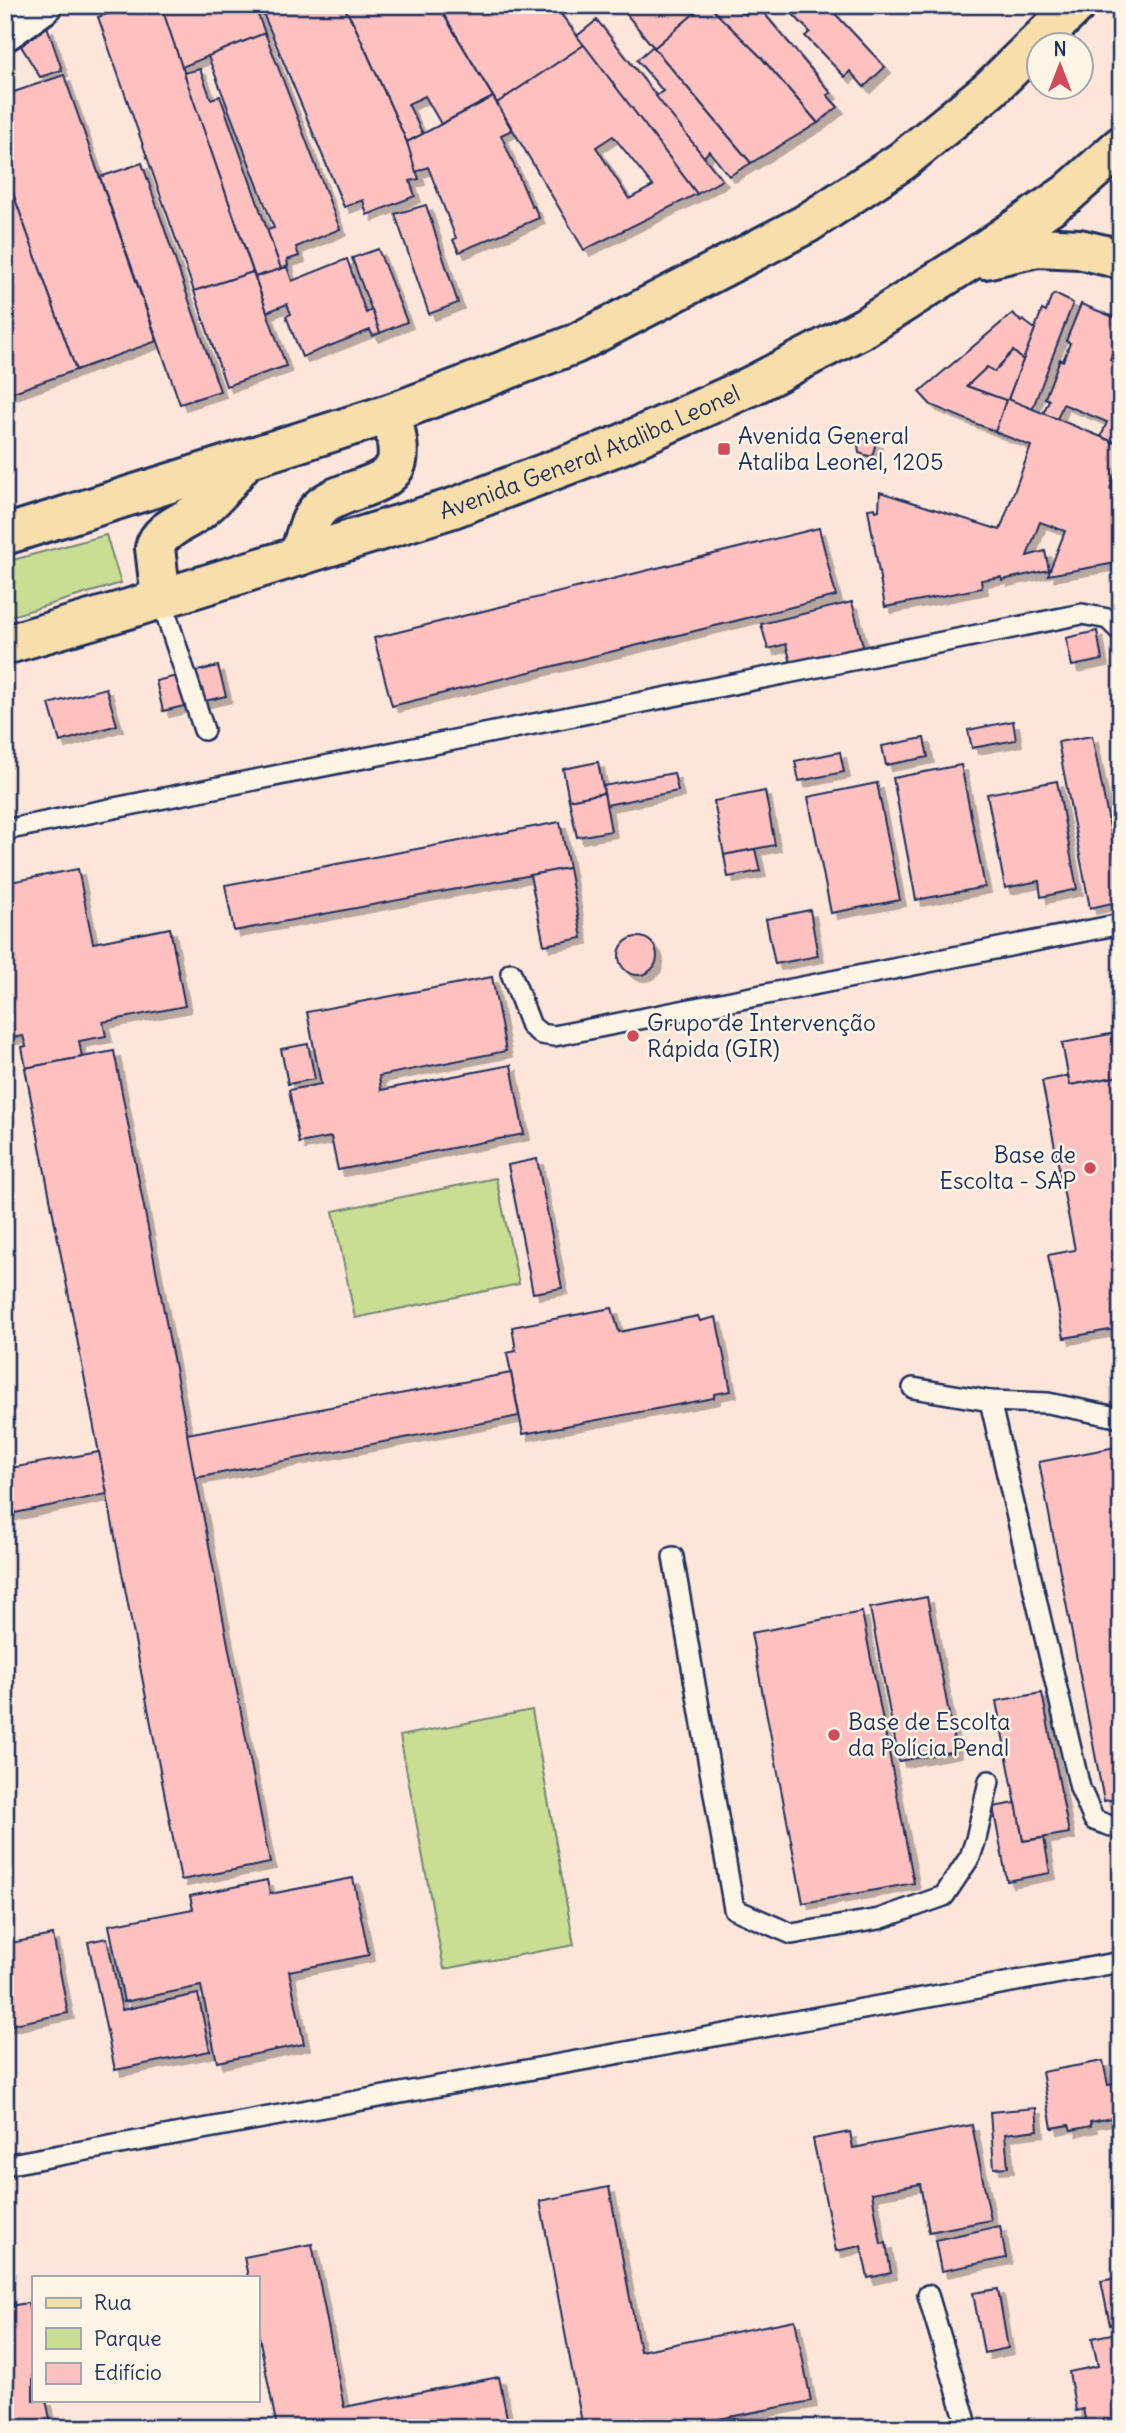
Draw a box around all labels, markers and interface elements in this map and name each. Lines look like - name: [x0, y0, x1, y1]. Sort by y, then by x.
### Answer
- north arrow: [1024, 32, 1094, 102]
- text: N: [1053, 37, 1067, 61]
- street label: Avenida General Ataliba Leonel: [436, 378, 744, 525]
- place label: Avenida General Ataliba Leonel, 1205: [738, 421, 943, 476]
- marker: Avenida General Ataliba Leonel, 1205: [716, 441, 732, 457]
- place label: Grupo de Intervenção Rápida (GIR): [647, 1008, 876, 1063]
- marker: Grupo de Intervenção Rápida (GIR): [625, 1028, 641, 1044]
- place label: Base de Escolta - SAP: [939, 1140, 1076, 1195]
- marker: Base de Escolta - SAP: [1082, 1160, 1098, 1176]
- place label: Base de Escolta da Polícia Penal: [848, 1707, 1010, 1762]
- marker: Base de Escolta da Polícia Penal: [826, 1727, 842, 1743]
- legend: [32, 2276, 259, 2402]
- text: Rua: [94, 2289, 131, 2316]
- text: Parque: [94, 2325, 162, 2352]
- text: Edifício: [94, 2359, 162, 2386]

